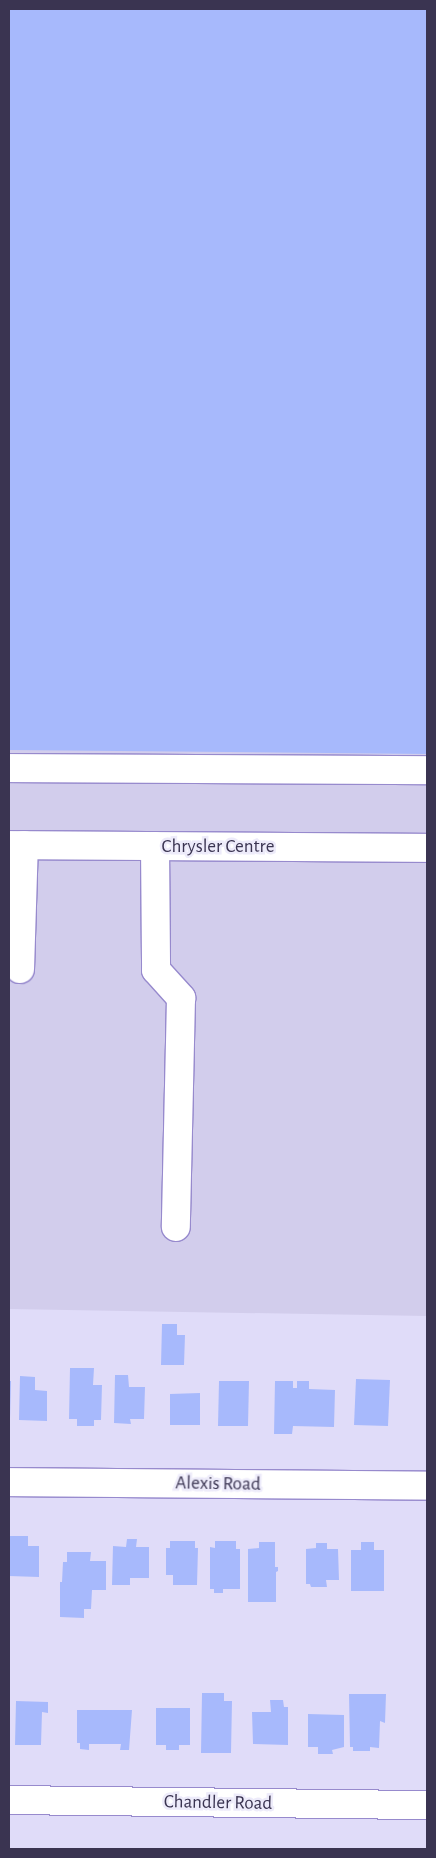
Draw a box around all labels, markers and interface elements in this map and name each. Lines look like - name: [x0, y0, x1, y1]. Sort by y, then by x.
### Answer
- street label: Chrysler Centre: [162, 836, 274, 858]
- street label: Alexis Road: [175, 1472, 261, 1496]
- street label: Chandler Road: [164, 1791, 272, 1815]

